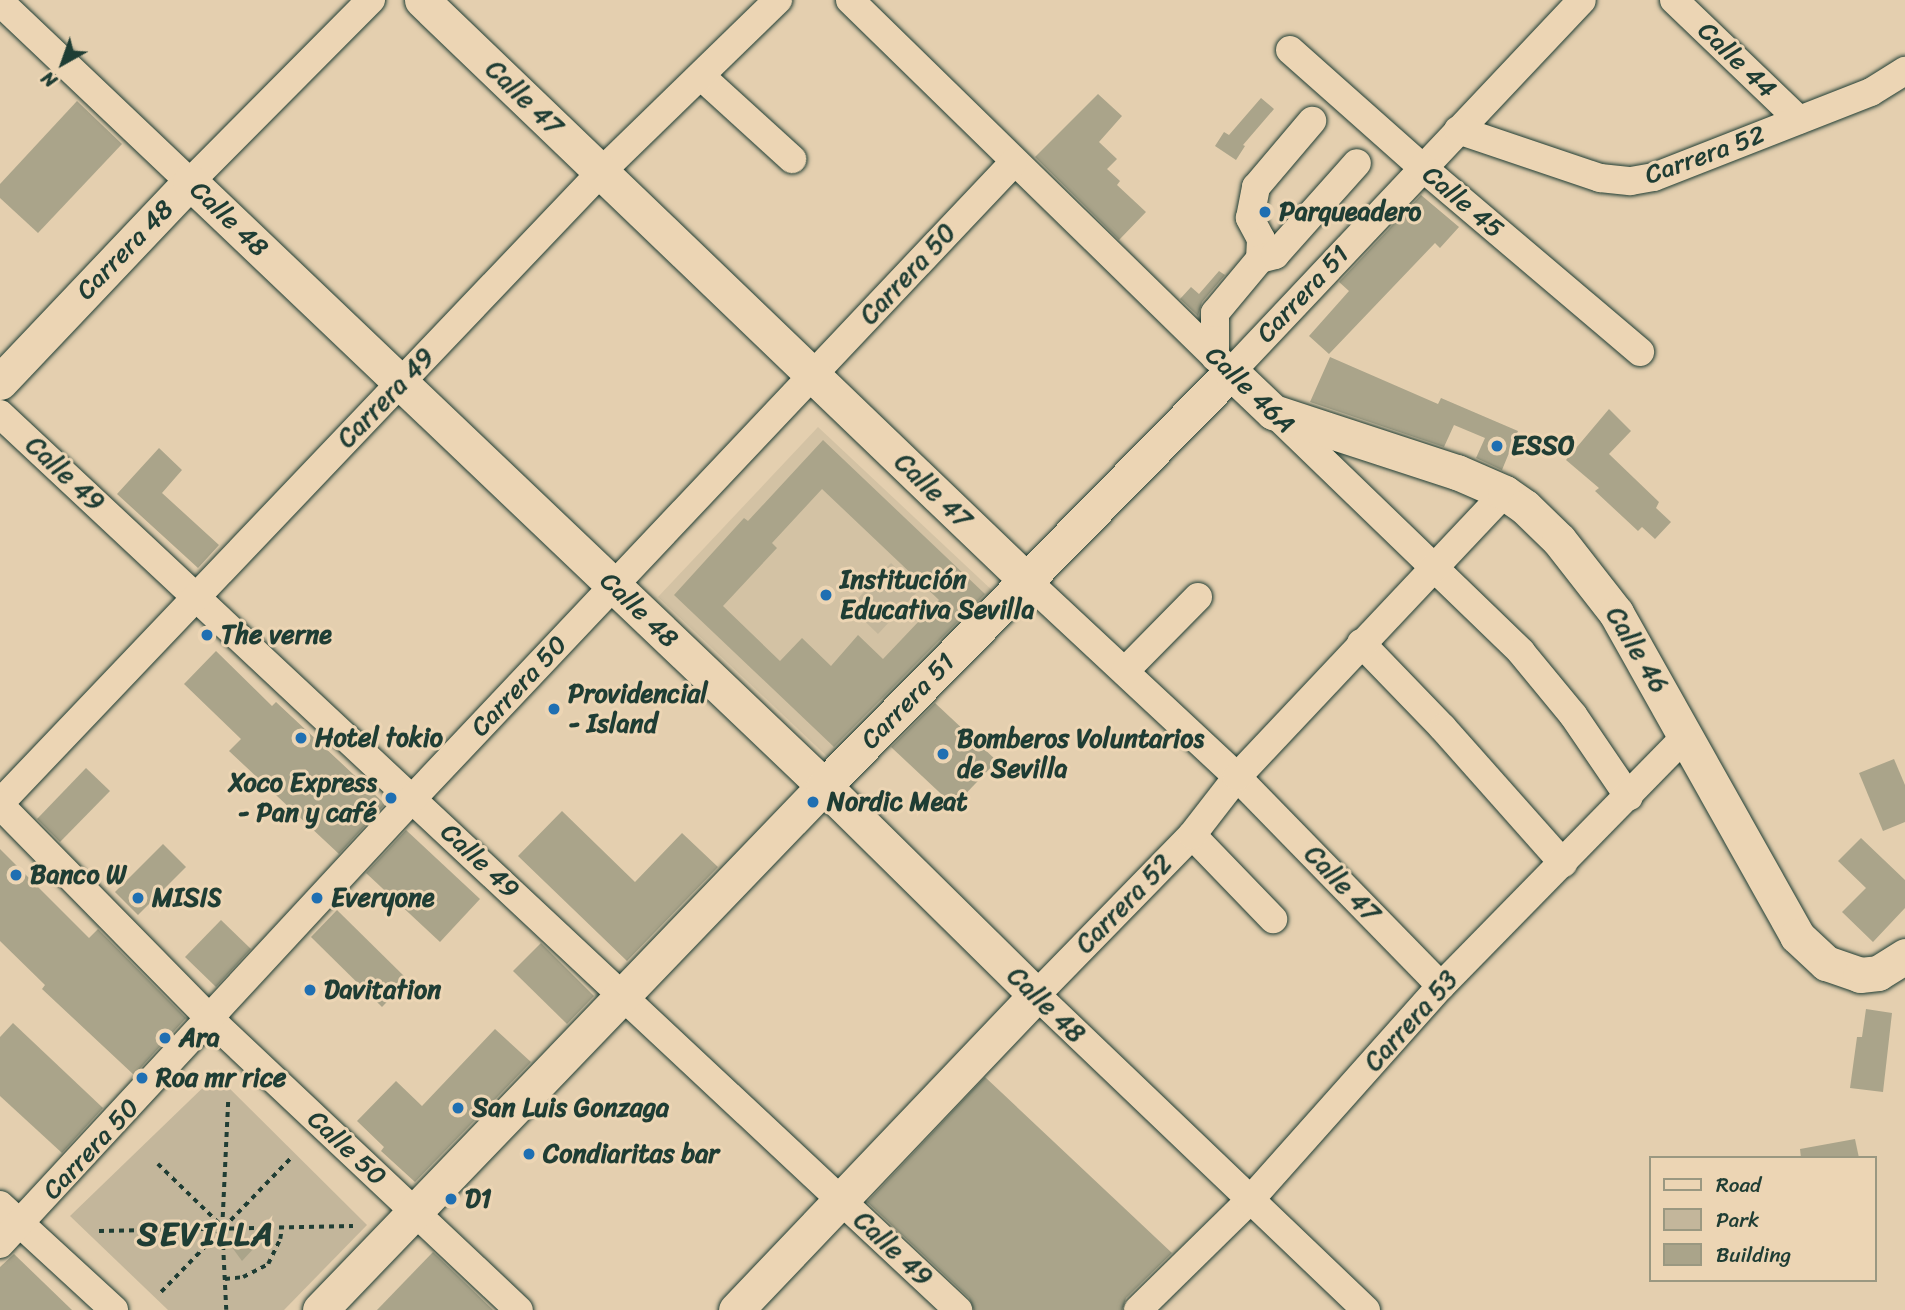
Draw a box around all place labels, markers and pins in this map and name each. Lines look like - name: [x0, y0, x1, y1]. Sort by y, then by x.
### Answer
- place label: Parqueadero: [1279, 196, 1421, 228]
- marker: Parqueadero: [1257, 204, 1273, 220]
- place label: ESSO: [1511, 430, 1575, 462]
- marker: ESSO: [1489, 438, 1505, 454]
- place label: Institución Educativa Sevilla: [840, 564, 1034, 626]
- marker: Institución Educativa Sevilla: [818, 587, 834, 603]
- place label: The verne: [221, 619, 333, 651]
- marker: The verne: [199, 627, 215, 643]
- place label: Providencial - Island: [568, 678, 708, 740]
- marker: Providencial - Island: [546, 701, 562, 717]
- place label: Hotel tokio: [315, 722, 444, 754]
- place label: Bomberos Voluntarios de Sevilla: [957, 723, 1204, 784]
- marker: Hotel tokio: [293, 730, 309, 746]
- marker: Bomberos Voluntarios de Sevilla: [935, 746, 951, 762]
- place label: Xoco Express - Pan y café: [227, 767, 377, 828]
- place label: Nordic Meat: [827, 786, 968, 818]
- marker: Xoco Express - Pan y café: [383, 790, 399, 806]
- marker: Nordic Meat: [805, 794, 821, 810]
- place label: Banco W: [30, 859, 126, 891]
- marker: Banco W: [8, 867, 24, 883]
- place label: MISIS: [152, 882, 222, 914]
- place label: Everyone: [331, 882, 435, 914]
- marker: MISIS: [130, 890, 146, 906]
- marker: Everyone: [309, 890, 325, 906]
- place label: Davitation: [324, 974, 441, 1006]
- marker: Davitation: [302, 982, 318, 998]
- place label: Ara: [179, 1022, 220, 1054]
- marker: Ara: [157, 1030, 173, 1046]
- place label: Roa mr rice: [156, 1062, 286, 1094]
- marker: Roa mr rice: [134, 1070, 150, 1086]
- place label: San Luis Gonzaga: [472, 1092, 669, 1124]
- marker: San Luis Gonzaga: [450, 1100, 466, 1116]
- place label: Condiaritas bar: [543, 1138, 719, 1170]
- marker: Condiaritas bar: [521, 1146, 537, 1162]
- place label: D1: [465, 1183, 492, 1215]
- marker: D1: [443, 1191, 459, 1207]

